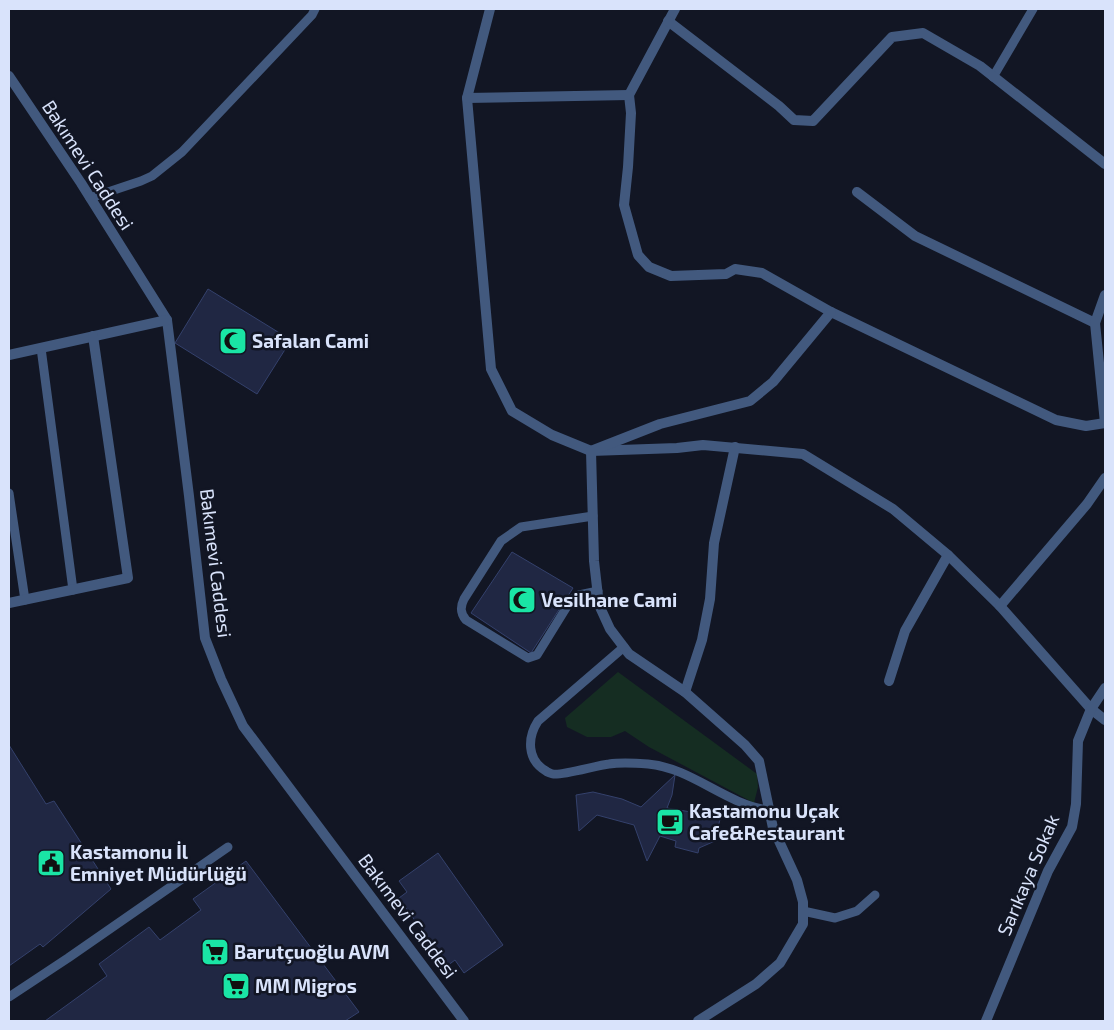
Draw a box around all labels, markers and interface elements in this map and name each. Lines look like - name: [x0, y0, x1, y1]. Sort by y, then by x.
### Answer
- street label: Bakımevi Caddesi: [38, 96, 139, 234]
- mosque icon: Safalan Cami: [218, 326, 248, 356]
- place label: Safalan Cami: [252, 329, 369, 352]
- street label: Bakımevi Caddesi: [196, 487, 237, 639]
- mosque icon: Vesilhane Cami: [507, 585, 537, 615]
- place label: Vesilhane Cami: [541, 588, 677, 611]
- place label: Kastamonu Uçak Cafe&Restaurant: [689, 799, 845, 844]
- cafe icon: Kastamonu Uçak Cafe&Restaurant: [655, 807, 685, 837]
- street label: Sarıkaya Sokak: [992, 810, 1064, 939]
- place label: Kastamonu İl Emniyet Müdürlüğü: [70, 840, 247, 886]
- public building icon: Kastamonu İl Emniyet Müdürlüğü: [36, 848, 66, 878]
- street label: Bakımevi Caddesi: [354, 849, 463, 983]
- supermarket icon: Barutçuoğlu AVM: [200, 937, 230, 967]
- place label: Barutçuoğlu AVM: [234, 940, 390, 964]
- supermarket icon: MM Migros: [221, 971, 251, 1001]
- place label: MM Migros: [255, 974, 357, 997]

